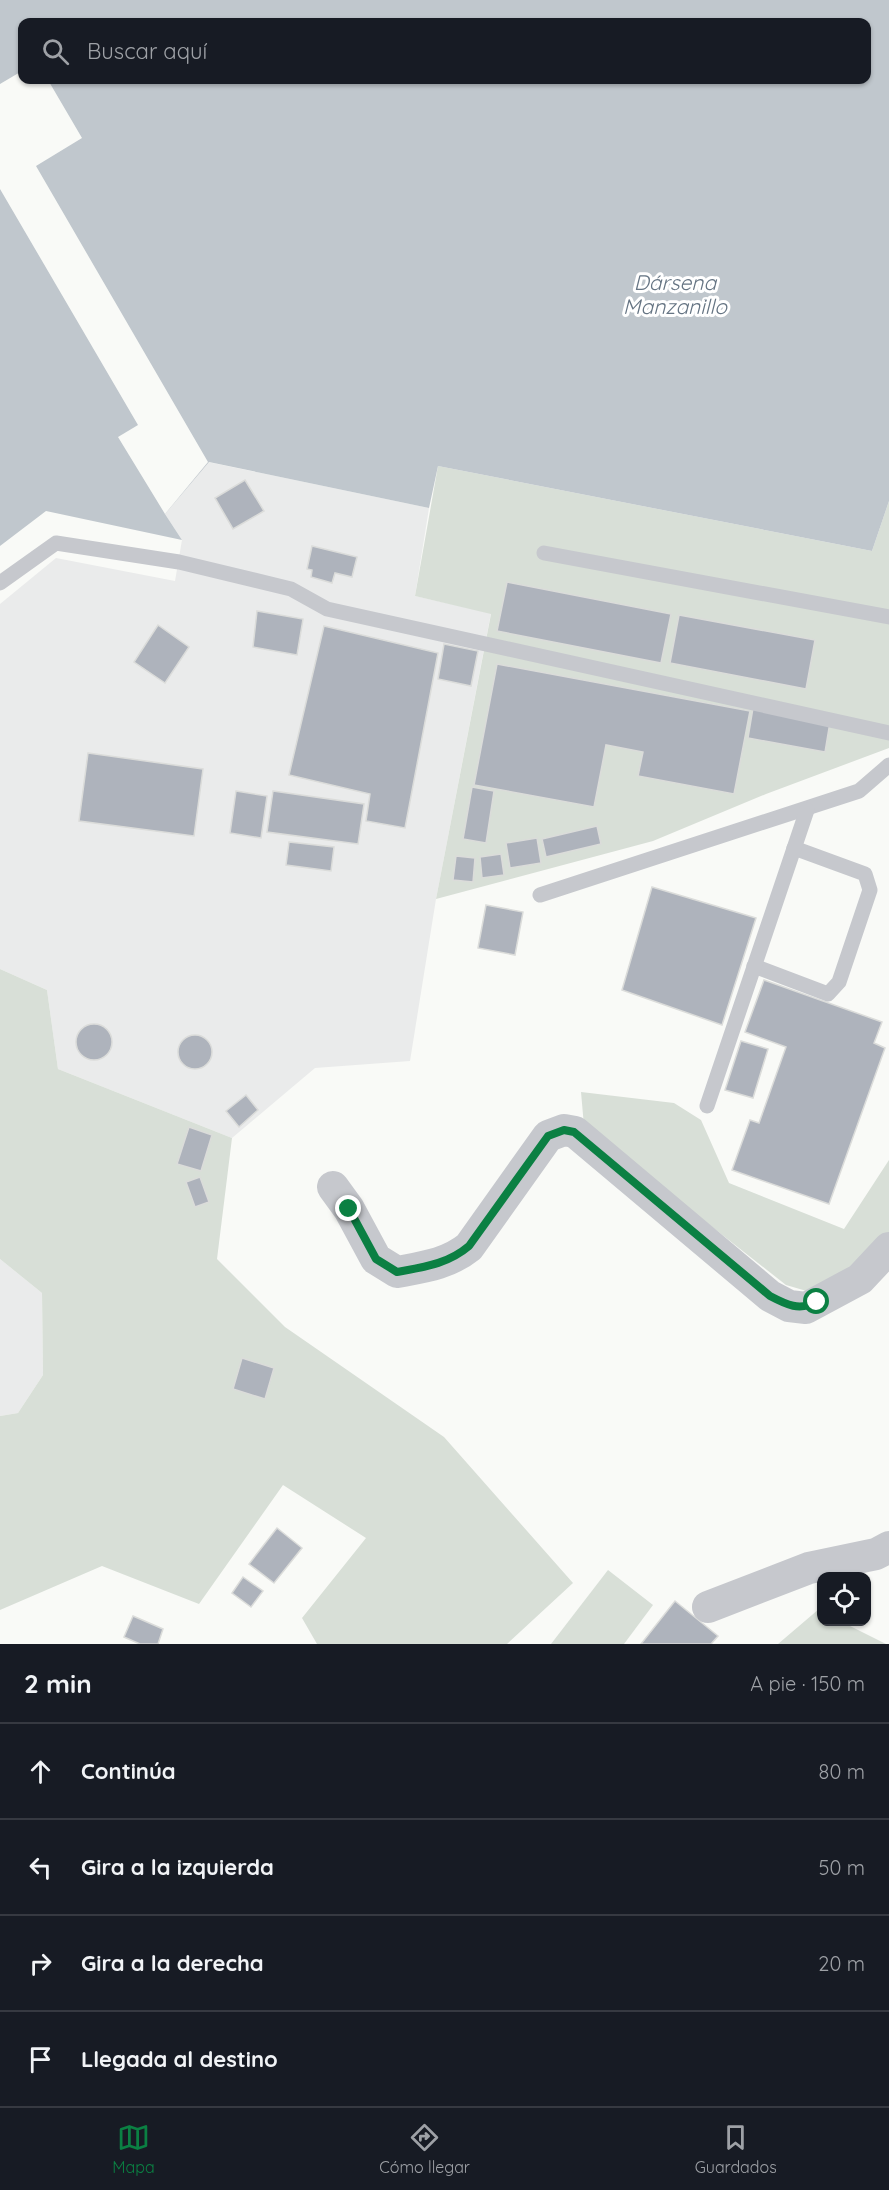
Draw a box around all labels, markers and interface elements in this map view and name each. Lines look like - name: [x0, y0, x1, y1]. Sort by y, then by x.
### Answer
- search box: [18, 18, 871, 84]
- icon: search: [39, 35, 72, 68]
- text: Buscar aquí: [87, 37, 207, 65]
- water label: Dársena Manzanillo: [623, 269, 728, 319]
- route end: [335, 1195, 361, 1221]
- route start: [803, 1288, 829, 1314]
- map controls: [817, 1572, 871, 1626]
- button: locate: [817, 1572, 871, 1626]
- text: 2 min: [24, 1667, 92, 1700]
- text: A pie · 150 m: [750, 1671, 865, 1696]
- icon: ahead: [24, 1755, 57, 1788]
- text: Continúa: [81, 1757, 176, 1785]
- text: 80 m: [819, 1759, 865, 1784]
- icon: left: [24, 1851, 57, 1884]
- text: Gira a la izquierda: [81, 1853, 274, 1881]
- text: 50 m: [819, 1855, 865, 1880]
- icon: right: [24, 1947, 57, 1980]
- text: Gira a la derecha: [81, 1949, 264, 1977]
- text: 20 m: [818, 1951, 865, 1976]
- icon: arrive: [24, 2043, 57, 2076]
- text: Llegada al destino: [81, 2045, 278, 2073]
- tab: Mapa: [112, 2121, 155, 2177]
- tab: Cómo llegar: [379, 2121, 470, 2177]
- tab: Guardados: [695, 2121, 777, 2177]

